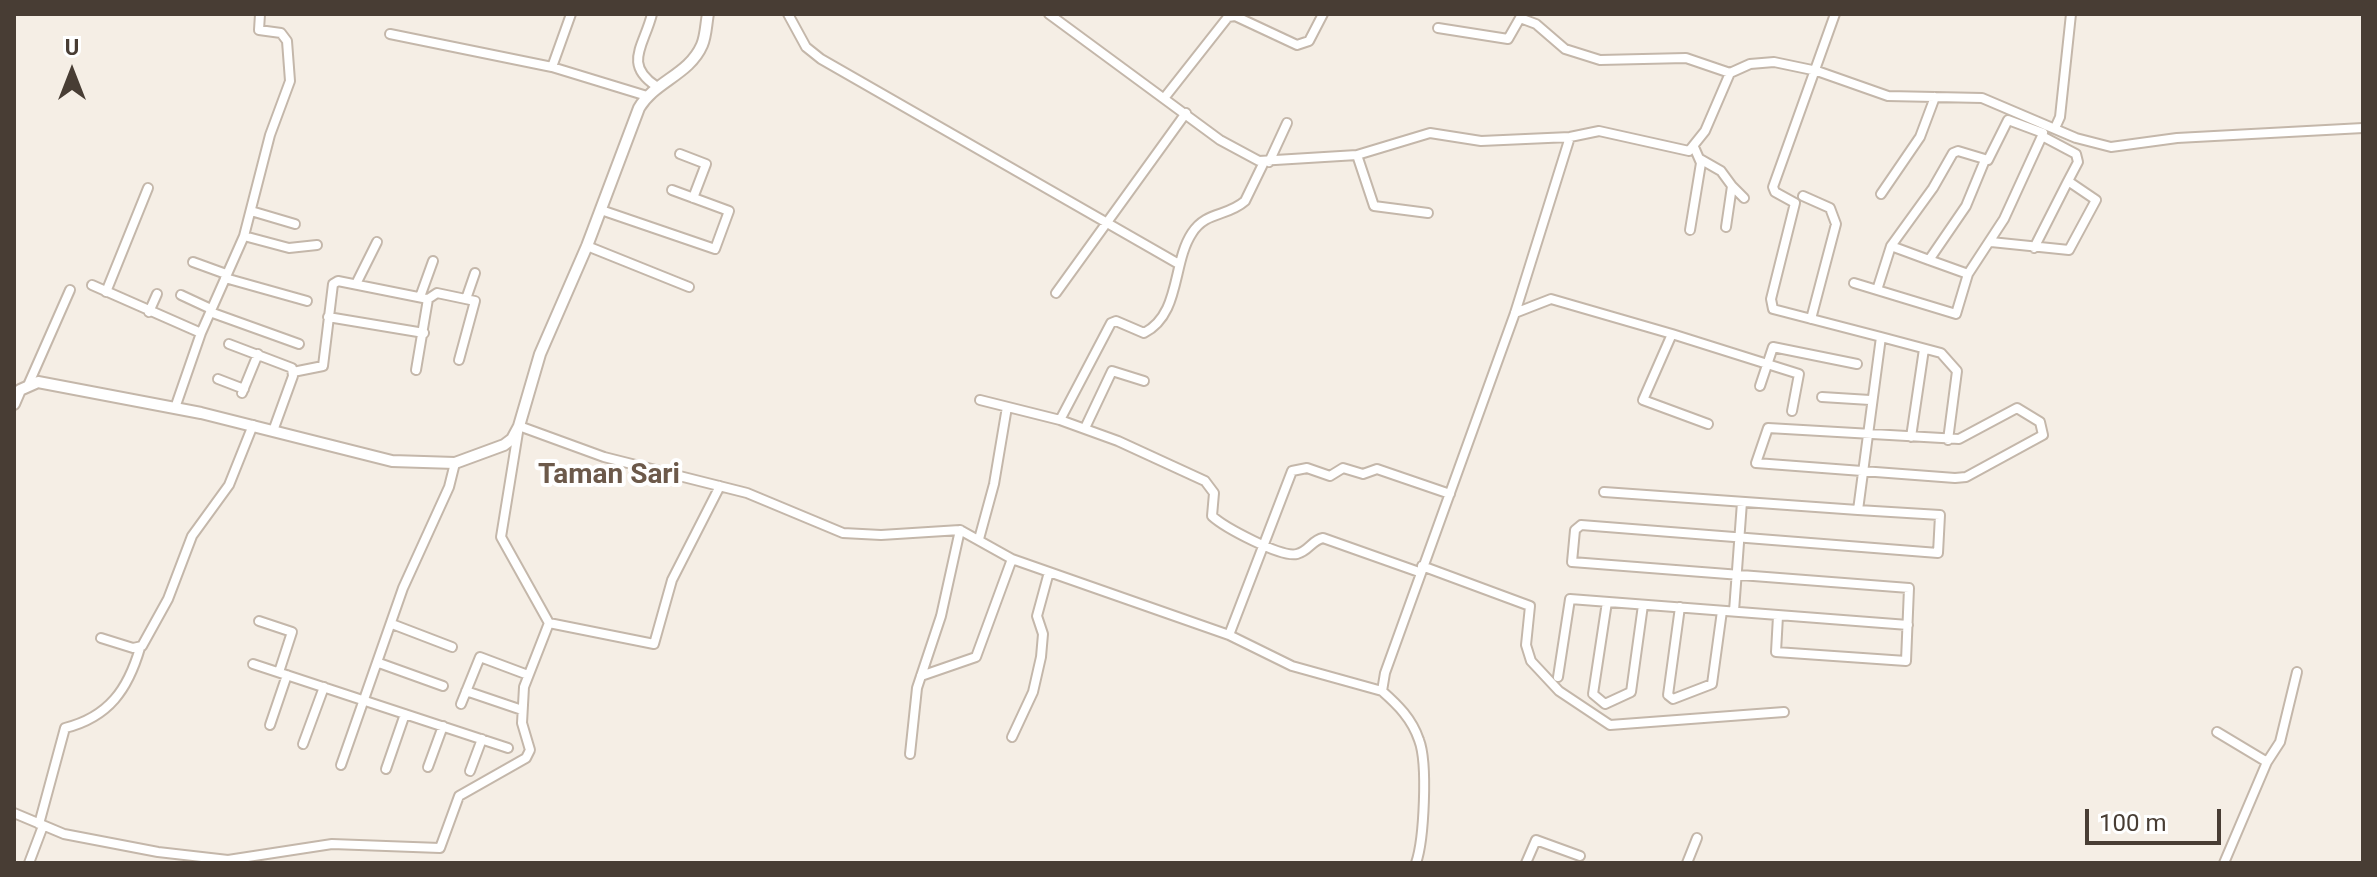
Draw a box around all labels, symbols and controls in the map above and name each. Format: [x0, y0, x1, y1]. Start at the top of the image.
north arrow [32, 32, 112, 112]
text: U [65, 35, 79, 60]
district label: Taman Sari [538, 459, 680, 493]
scale bar [2089, 793, 2225, 843]
text: 100 m [2099, 809, 2166, 837]

